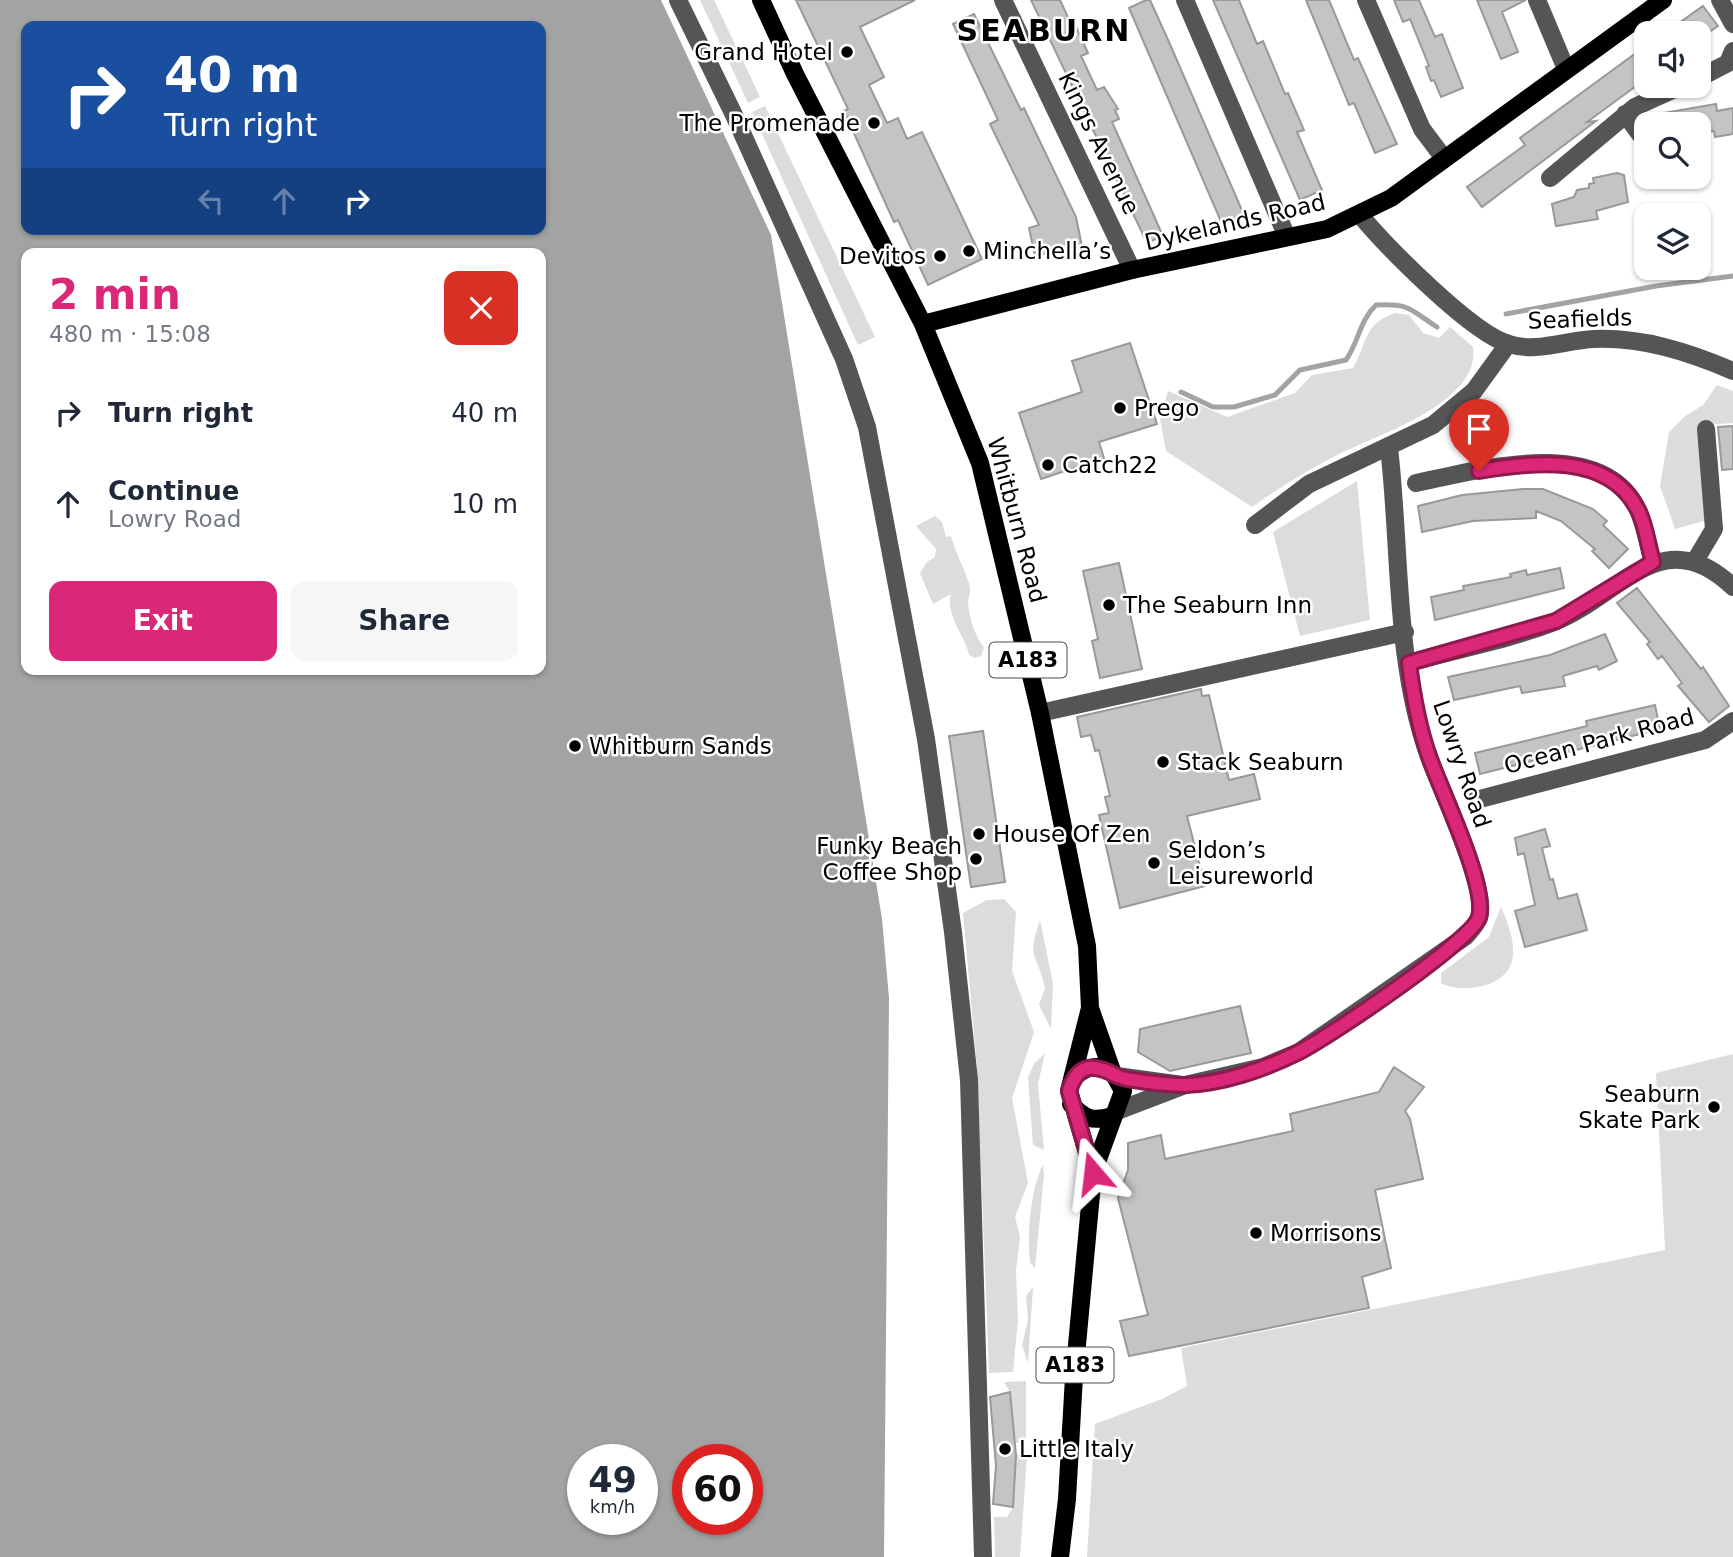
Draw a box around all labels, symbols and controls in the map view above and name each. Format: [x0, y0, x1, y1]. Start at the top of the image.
district label: SEABURN [957, 13, 1131, 48]
map controls [1634, 21, 1711, 280]
button: sound [1634, 21, 1711, 98]
place label: Grand Hotel [694, 39, 833, 65]
marker: Grand Hotel [839, 44, 855, 60]
text: 40 m [164, 47, 300, 104]
icon: right [49, 49, 140, 140]
street label: Kings Avenue [1053, 67, 1145, 219]
text: Turn right [164, 106, 317, 144]
place label: The Promenade [678, 110, 860, 136]
button: search [1634, 112, 1711, 189]
marker: The Promenade [866, 115, 882, 131]
icon: left [192, 182, 230, 220]
icon: ahead [265, 182, 303, 220]
icon: right [338, 182, 376, 220]
street label: Dykelands Road [1142, 189, 1328, 255]
button: layers [1634, 203, 1711, 280]
place label: Minchella’s [983, 238, 1111, 264]
place label: Devitos [839, 243, 926, 269]
marker: Minchella’s [961, 243, 977, 259]
marker: Devitos [932, 248, 948, 264]
text: 2 min [49, 270, 181, 319]
button: close [444, 271, 518, 345]
street label: Seafields [1527, 304, 1633, 334]
text: 480 m · 15:08 [49, 321, 211, 347]
icon: right [49, 394, 87, 432]
place label: Prego [1134, 395, 1199, 421]
text: Turn right [108, 398, 253, 428]
text: 40 m [451, 398, 518, 428]
pin [1449, 399, 1509, 471]
marker: Prego [1112, 400, 1128, 416]
icon: arrive [1460, 410, 1498, 448]
street label: Whitburn Road [982, 434, 1052, 606]
place label: Catch22 [1062, 452, 1158, 478]
marker: Catch22 [1040, 457, 1056, 473]
text: Continue [108, 476, 239, 506]
icon: ahead [49, 485, 87, 523]
text: 10 m [451, 489, 518, 519]
text: Lowry Road [108, 506, 241, 532]
button: Exit [49, 581, 277, 661]
button: Share [291, 581, 518, 661]
place label: The Seaburn Inn [1122, 592, 1312, 618]
marker: The Seaburn Inn [1101, 597, 1117, 613]
road number: A183 [990, 642, 1066, 678]
street label: Lowry Road [1428, 697, 1496, 831]
street label: Ocean Park Road [1501, 703, 1697, 779]
place label: Whitburn Sands [589, 733, 772, 759]
marker: Whitburn Sands [567, 738, 583, 754]
place label: Stack Seaburn [1177, 749, 1344, 775]
marker: Stack Seaburn [1155, 754, 1171, 770]
place label: House Of Zen [993, 821, 1150, 847]
marker: House Of Zen [971, 826, 987, 842]
place label: Funky Beach Coffee Shop [816, 833, 962, 885]
place label: Seldon’s Leisureworld [1168, 837, 1314, 889]
marker: Funky Beach Coffee Shop [968, 851, 984, 867]
marker: Seldon’s Leisureworld [1146, 855, 1162, 871]
place label: Seaburn Skate Park [1578, 1081, 1701, 1133]
marker: Seaburn Skate Park [1706, 1099, 1722, 1115]
position arrow [1056, 1136, 1130, 1210]
place label: Morrisons [1270, 1220, 1381, 1246]
marker: Morrisons [1248, 1225, 1264, 1241]
road number: A183 [1036, 1348, 1114, 1382]
place label: Little Italy [1019, 1436, 1134, 1462]
marker: Little Italy [997, 1441, 1013, 1457]
speed limit sign: 60 [672, 1444, 763, 1535]
text: 49 [588, 1460, 637, 1500]
text: km/h [590, 1496, 635, 1517]

